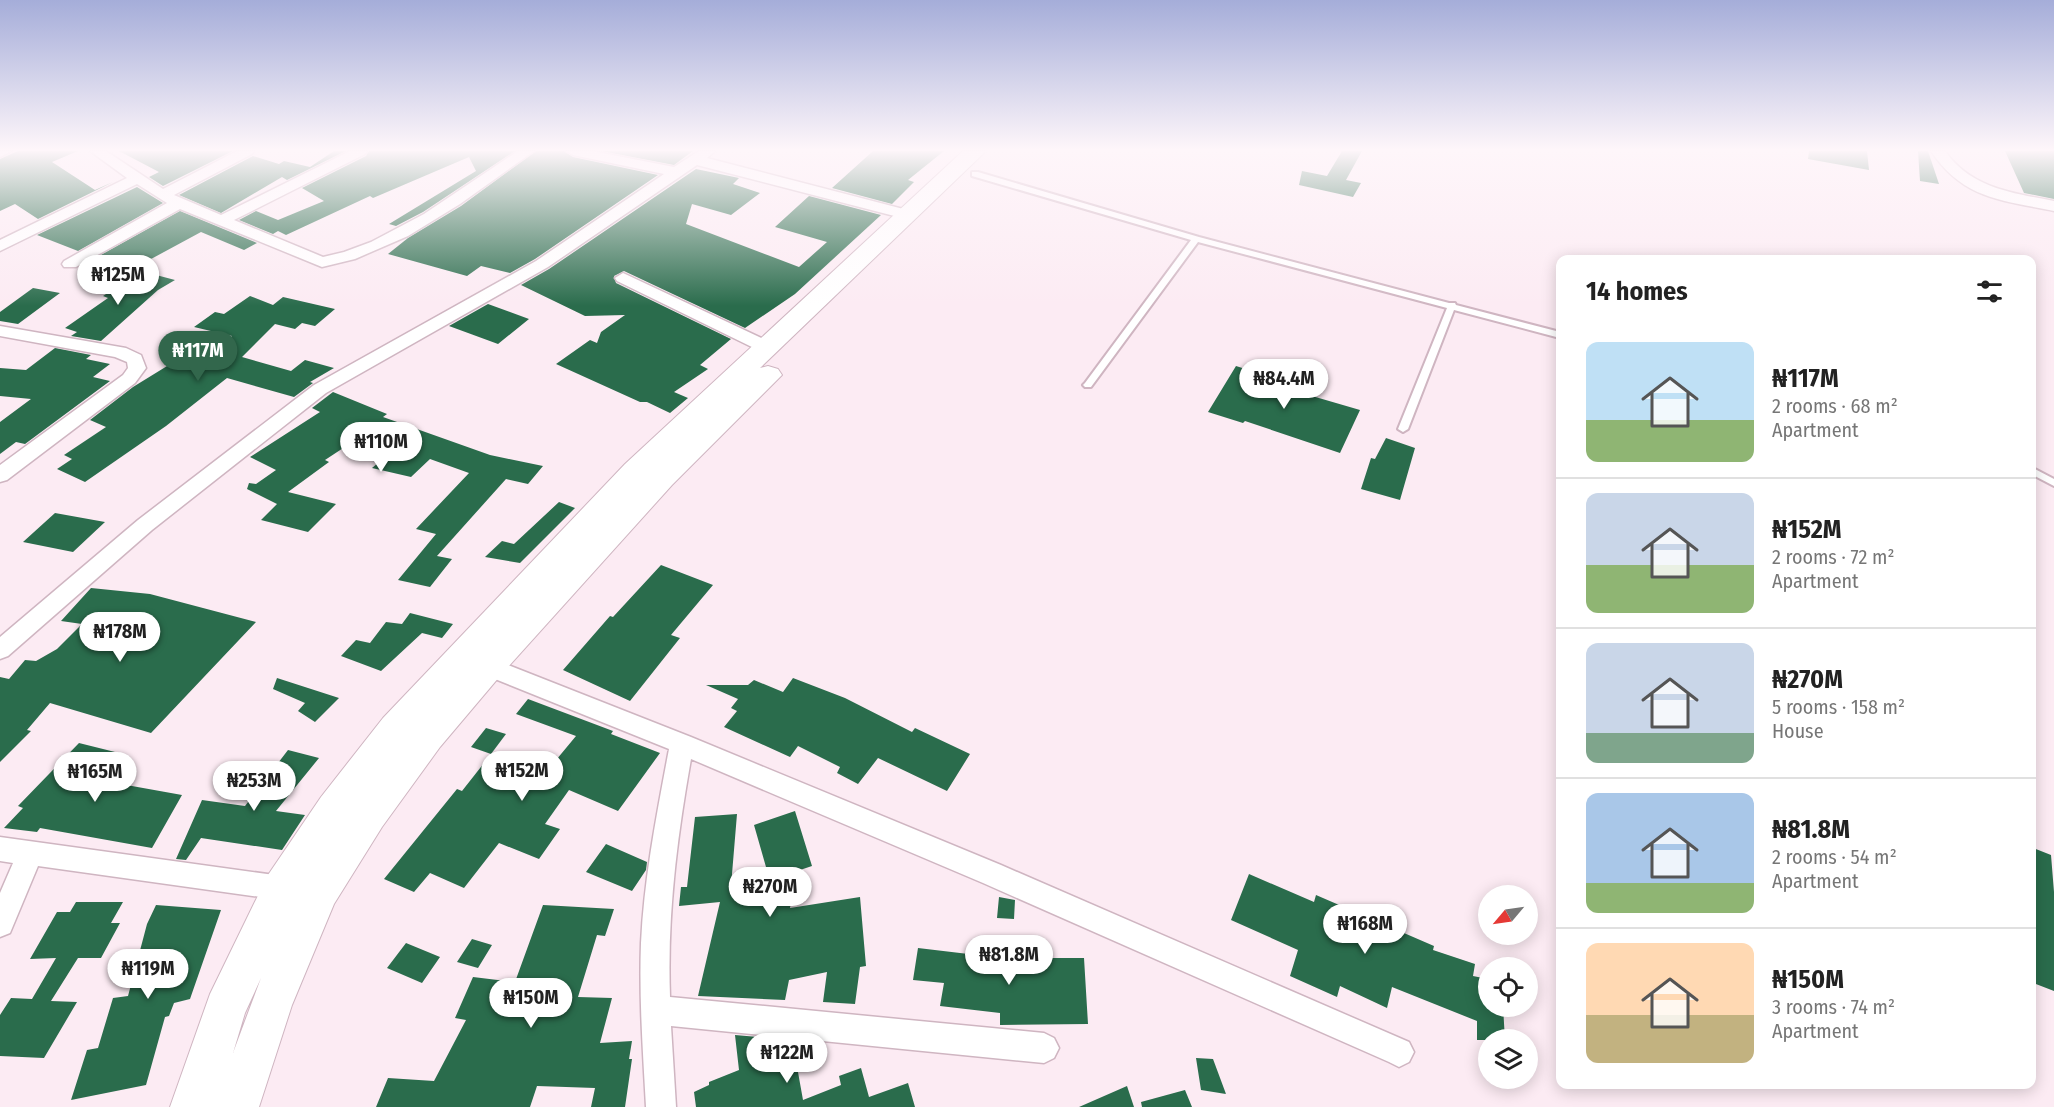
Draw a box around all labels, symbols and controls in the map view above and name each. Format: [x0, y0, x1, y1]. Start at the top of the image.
pin: ₦125M [76, 255, 160, 306]
text: ₦125M [91, 262, 145, 286]
icon: filters [1973, 275, 2006, 308]
text: 14 homes [1586, 276, 1688, 307]
pin: ₦117M [156, 331, 240, 382]
text: ₦117M [172, 338, 224, 362]
pin: ₦84.4M [1235, 359, 1333, 410]
text: ₦117M [1772, 363, 1839, 394]
text: ₦84.4M [1253, 366, 1315, 390]
icon: home [1634, 366, 1706, 438]
text: 2 rooms · 68 m² [1772, 394, 1898, 418]
text: Apartment [1772, 418, 1859, 442]
pin: ₦110M [339, 422, 423, 473]
text: ₦110M [354, 429, 408, 453]
text: ₦152M [1772, 514, 1842, 545]
icon: home [1634, 517, 1706, 589]
text: 2 rooms · 72 m² [1772, 545, 1894, 569]
text: Apartment [1772, 569, 1859, 593]
pin: ₦178M [78, 612, 162, 663]
text: ₦178M [93, 619, 147, 643]
text: ₦270M [1772, 664, 1843, 695]
icon: home [1634, 667, 1706, 739]
text: 5 rooms · 158 m² [1772, 695, 1905, 719]
text: House [1772, 719, 1824, 743]
pin: ₦152M [480, 751, 564, 802]
pin: ₦165M [53, 752, 137, 803]
text: ₦152M [495, 758, 549, 782]
text: ₦165M [68, 759, 122, 783]
pin: ₦253M [212, 761, 296, 812]
text: ₦253M [227, 768, 281, 792]
text: ₦81.8M [1772, 814, 1850, 845]
icon: home [1634, 817, 1706, 889]
text: 2 rooms · 54 m² [1772, 845, 1897, 869]
pin: ₦270M [728, 867, 812, 918]
text: Apartment [1772, 869, 1859, 893]
text: ₦270M [743, 874, 797, 898]
north arrow [1478, 885, 1538, 945]
map controls [1478, 885, 1538, 1089]
pin: ₦168M [1323, 904, 1407, 955]
text: ₦168M [1337, 911, 1393, 935]
pin: ₦81.8M [960, 935, 1058, 986]
text: ₦81.8M [979, 942, 1039, 966]
pin: ₦119M [106, 949, 190, 1000]
text: ₦119M [121, 956, 175, 980]
button: locate [1478, 957, 1538, 1017]
text: ₦150M [1772, 964, 1844, 995]
icon: home [1634, 967, 1706, 1039]
pin: ₦150M [489, 978, 573, 1029]
text: ₦150M [503, 985, 559, 1009]
text: 3 rooms · 74 m² [1772, 995, 1895, 1019]
text: Apartment [1772, 1019, 1859, 1043]
button: layers [1478, 1029, 1538, 1089]
pin: ₦122M [745, 1033, 829, 1084]
text: ₦122M [760, 1040, 814, 1064]

